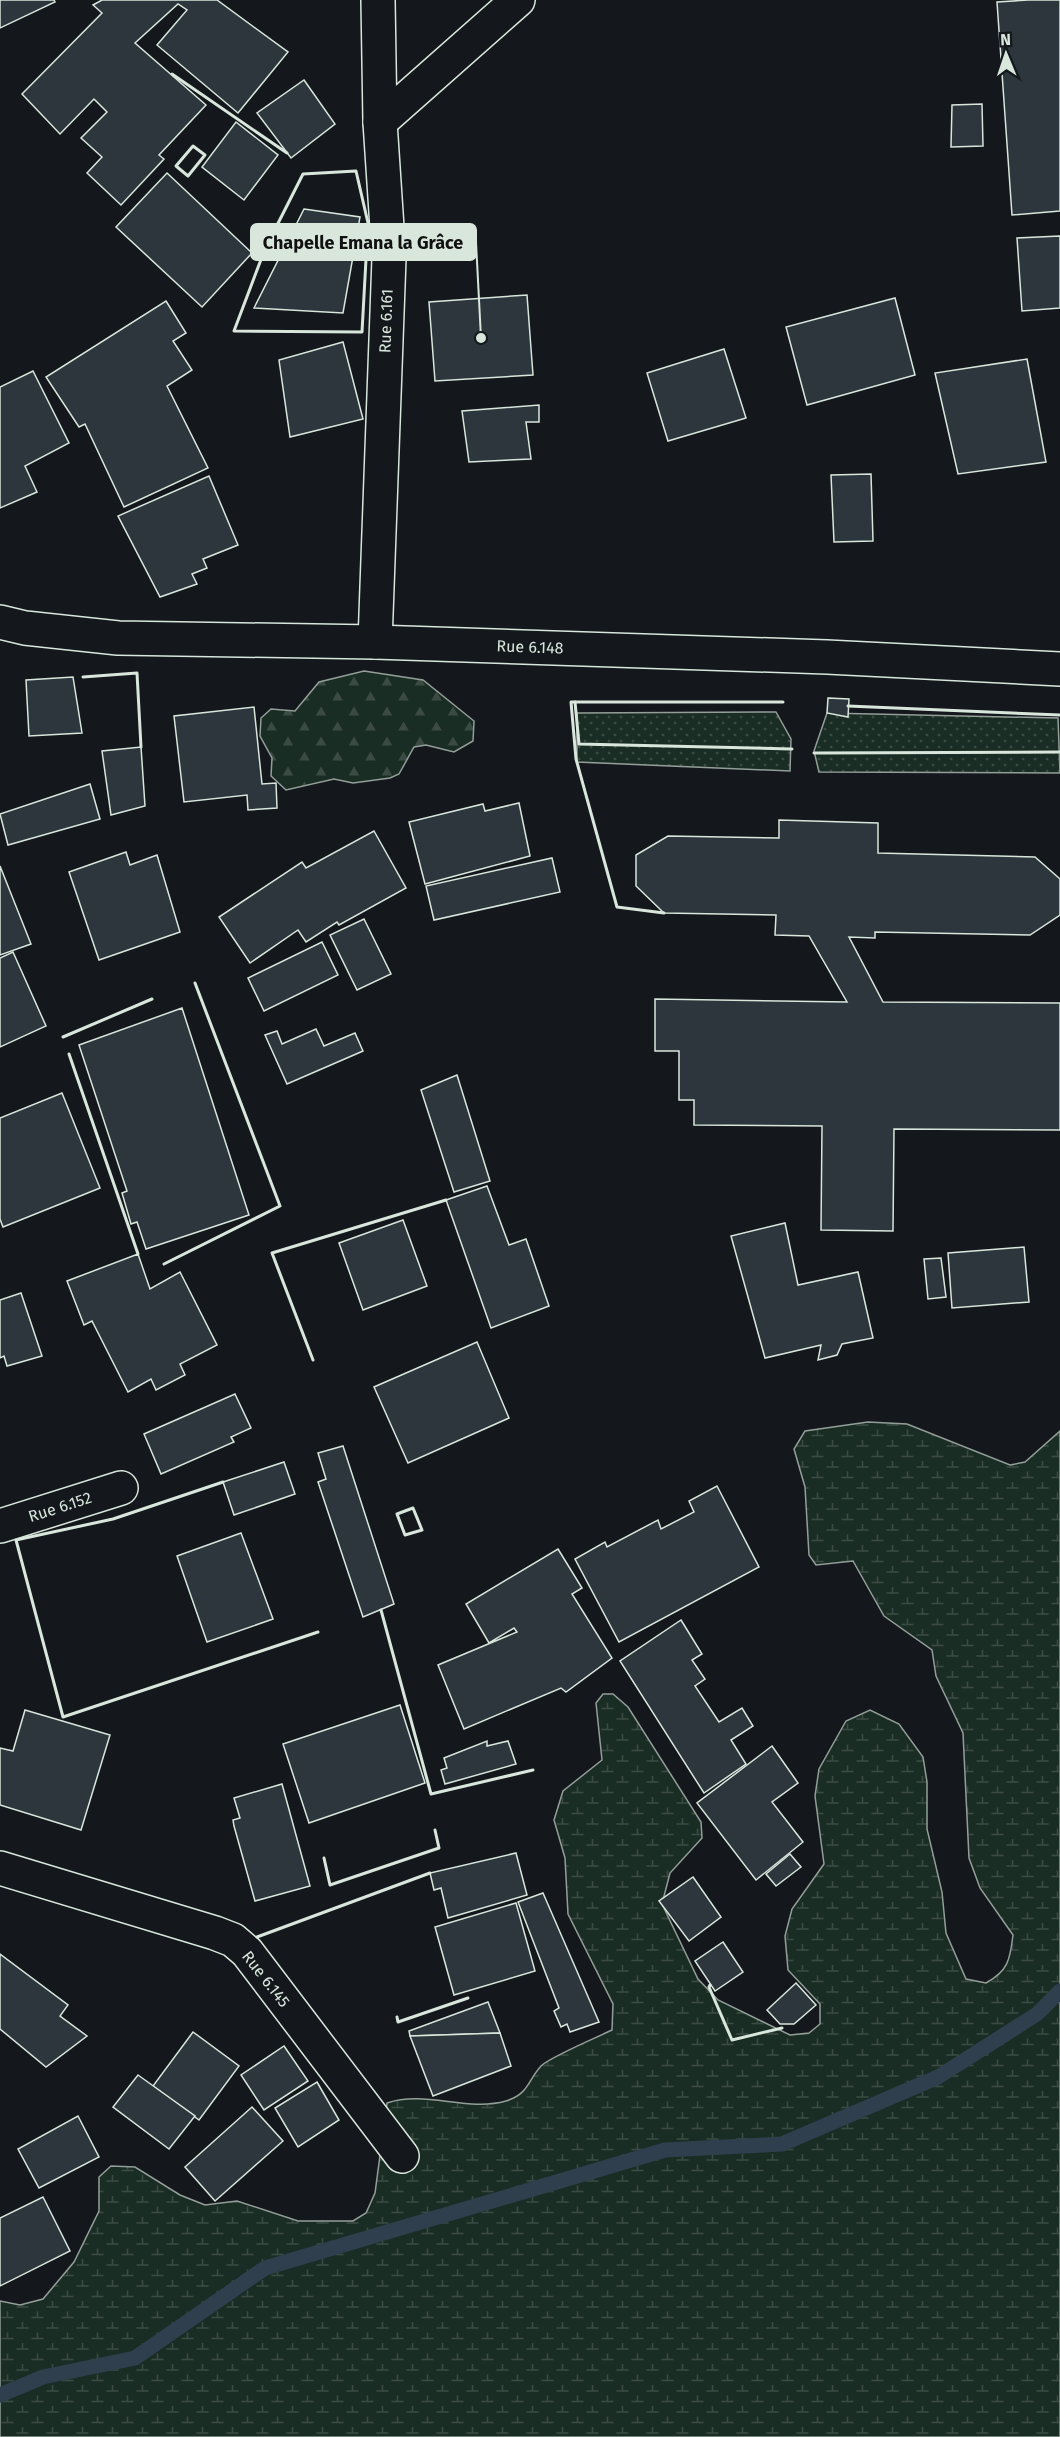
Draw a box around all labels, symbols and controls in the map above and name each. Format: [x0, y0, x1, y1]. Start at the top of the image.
north arrow [976, 24, 1036, 84]
text: N [1000, 30, 1011, 49]
callout: Chapelle Emana la Grâce [251, 224, 476, 260]
text: Chapelle Emana la Grâce [263, 232, 463, 254]
street label: Rue 6.161 [375, 289, 397, 353]
street label: Rue 6.148 [496, 636, 564, 658]
street label: Rue 6.152 [26, 1488, 94, 1526]
street label: Rue 6.145 [238, 1947, 294, 2011]

